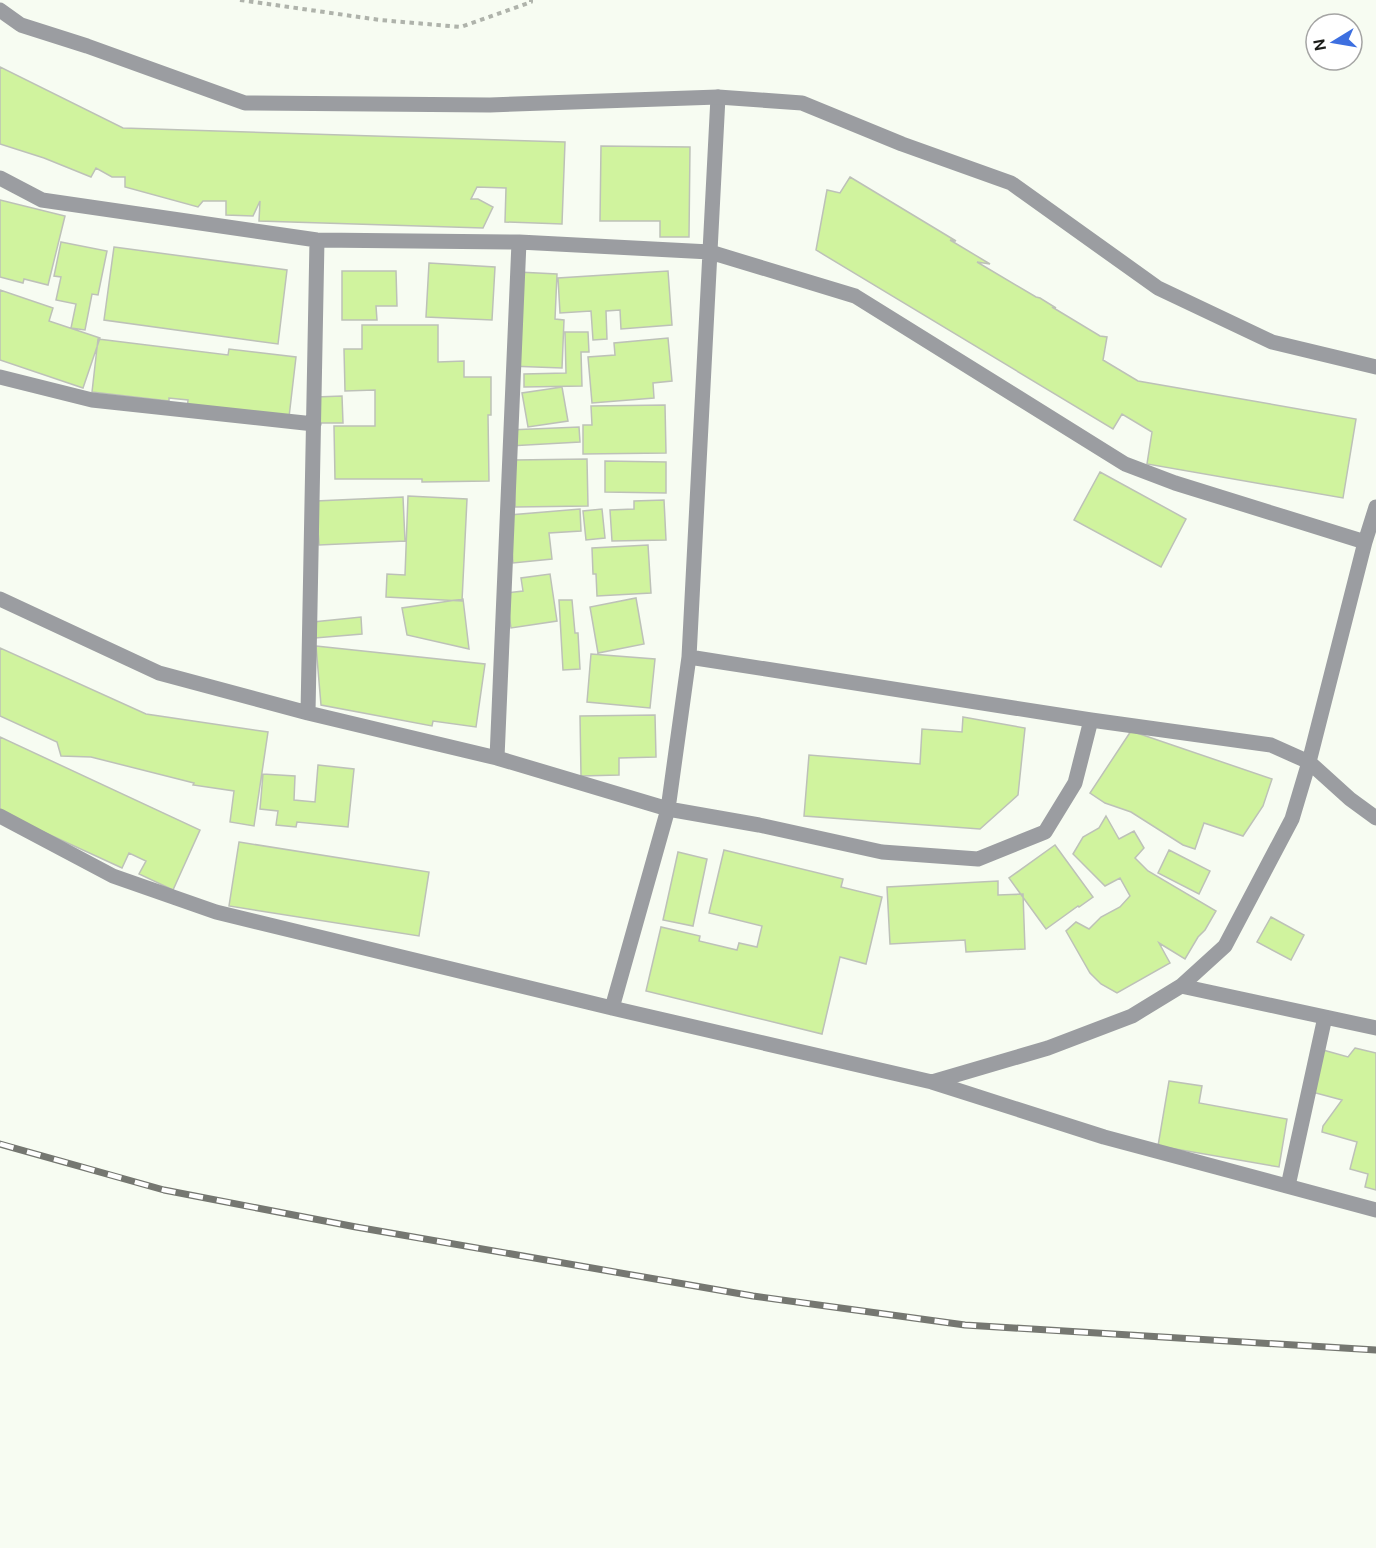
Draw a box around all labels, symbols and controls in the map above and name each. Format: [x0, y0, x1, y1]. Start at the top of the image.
north arrow [1304, 12, 1364, 72]
text: N [1308, 37, 1331, 52]

